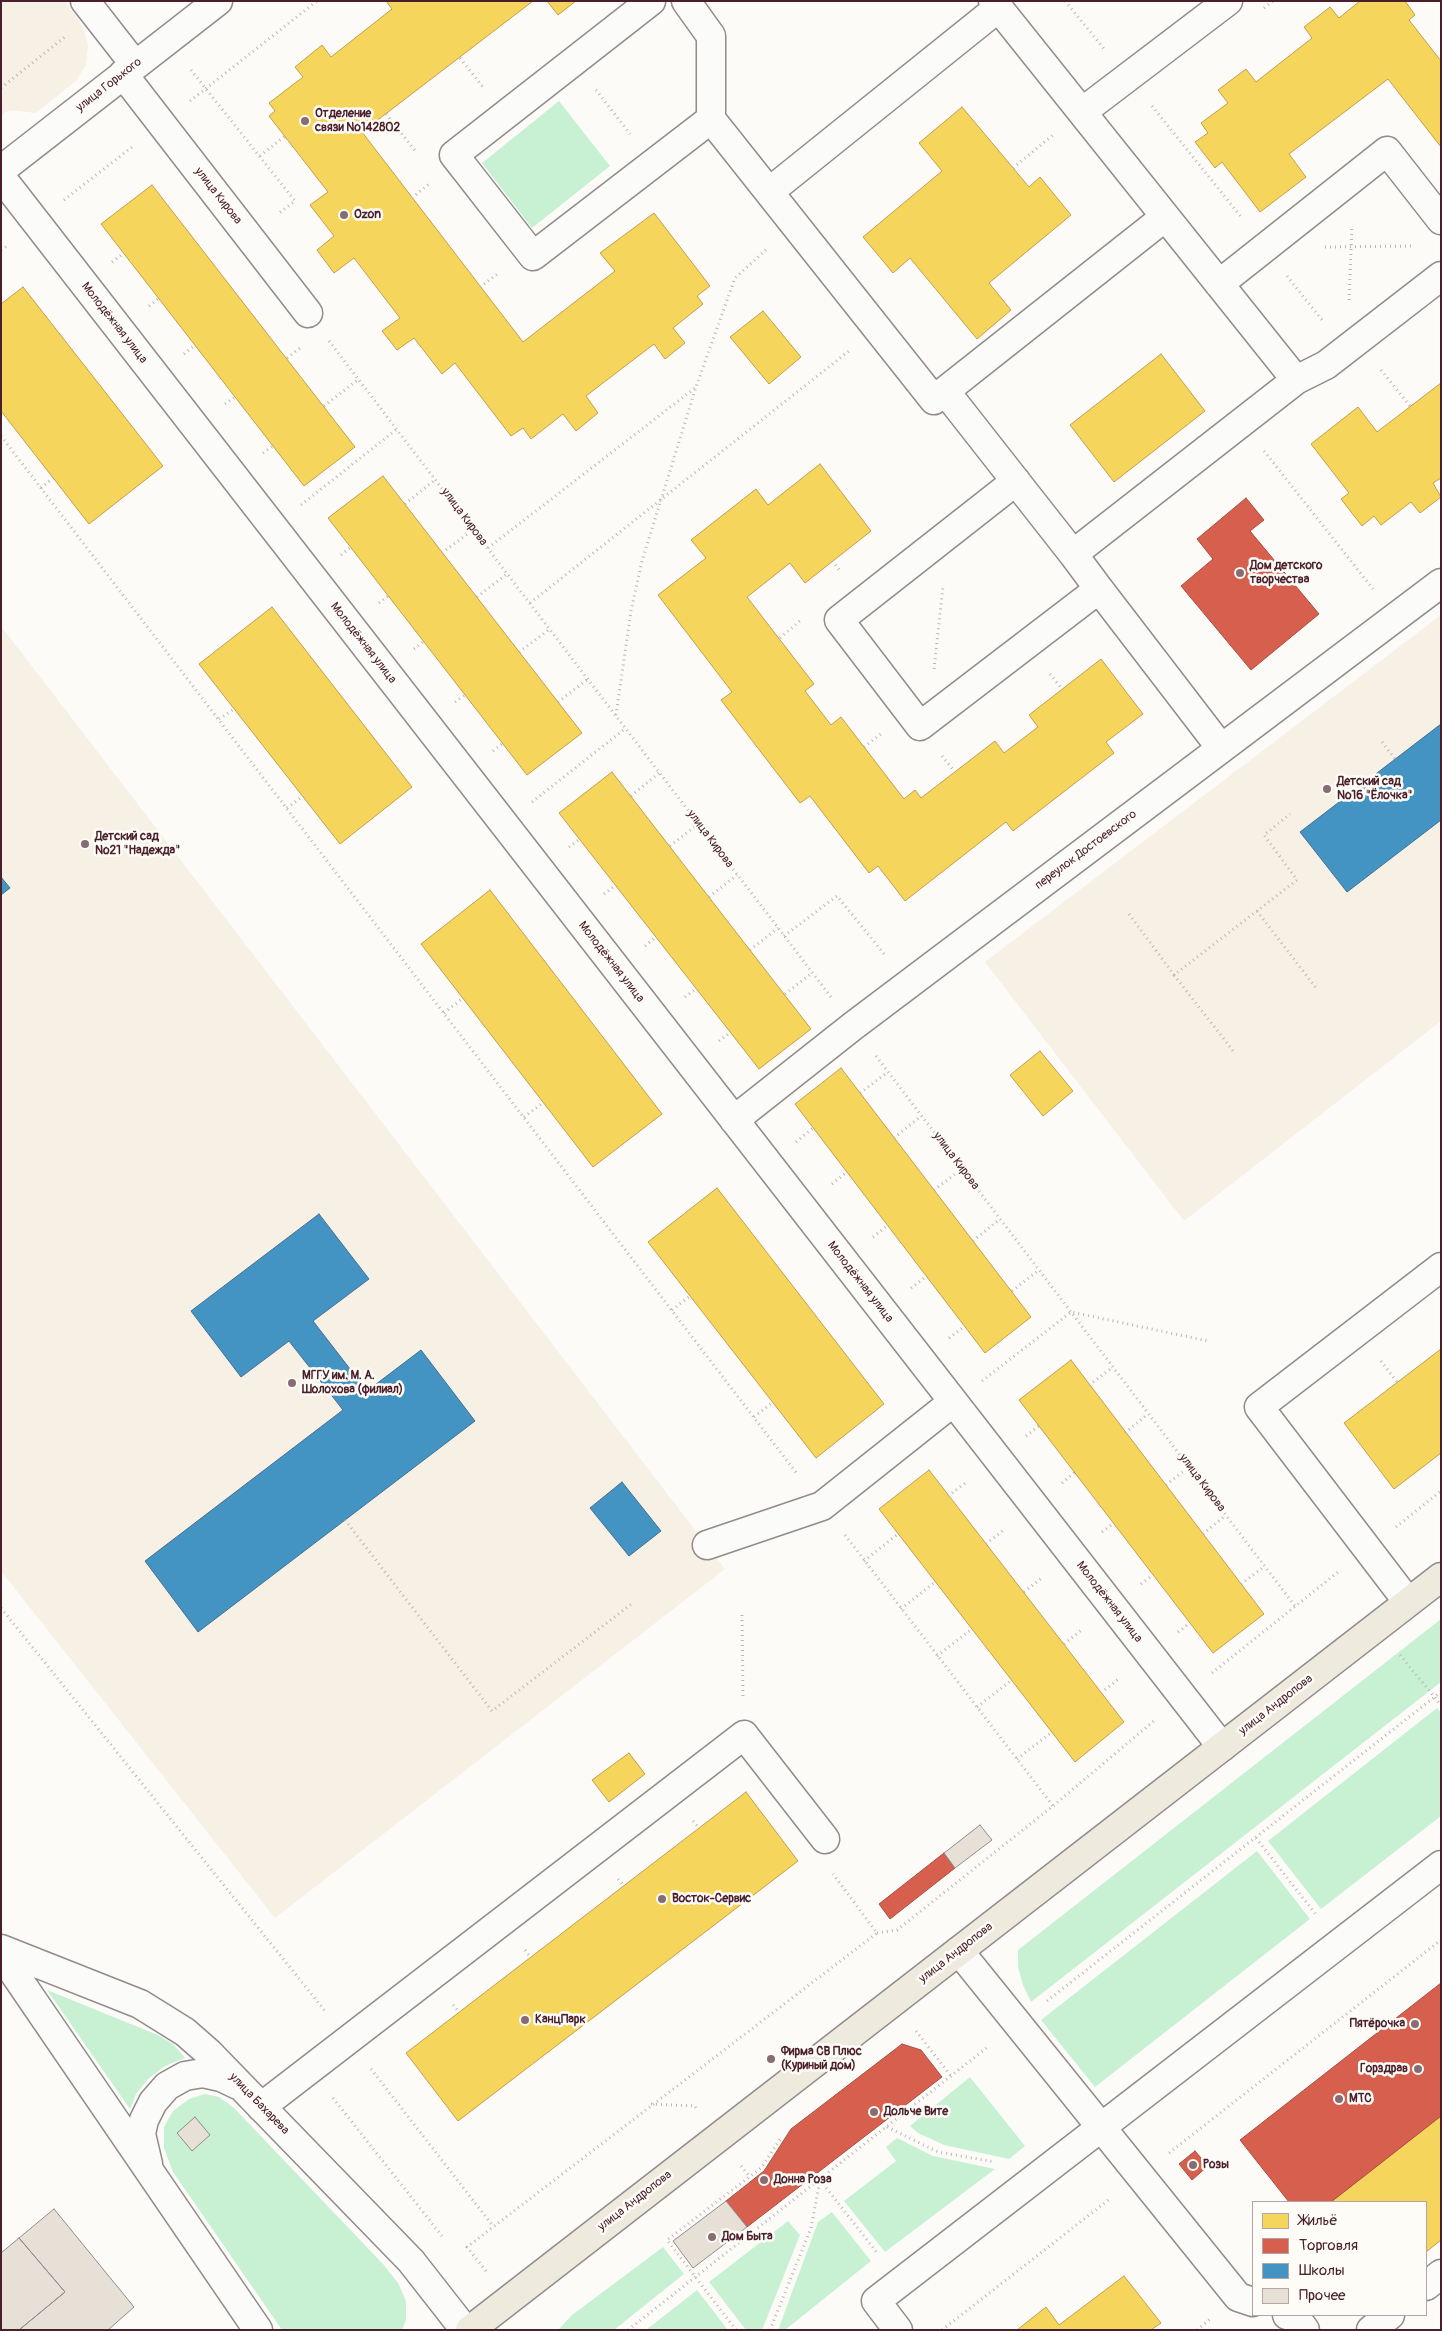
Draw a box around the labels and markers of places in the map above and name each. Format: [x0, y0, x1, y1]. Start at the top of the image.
place label: Отделение связи №142802 [315, 107, 400, 135]
marker: Отделение связи №142802 [299, 115, 311, 127]
place label: Ozon [354, 208, 381, 222]
marker: Ozon [338, 209, 350, 221]
place label: Дом детского творчества [1250, 559, 1323, 587]
marker: Дом детского творчества [1234, 567, 1246, 579]
place label: Детский сад №16 "Ёлочка" [1337, 775, 1412, 803]
marker: Детский сад №16 "Ёлочка" [1321, 783, 1333, 795]
place label: Детский сад №21 "Надежда" [95, 830, 180, 858]
marker: Детский сад №21 "Надежда" [79, 838, 91, 850]
place label: МГГУ им. М. А. Шолохова (филиал) [302, 1369, 403, 1397]
marker: МГГУ им. М. А. Шолохова (филиал) [286, 1377, 298, 1389]
place label: Восток-Сервис [672, 1892, 751, 1906]
marker: Восток-Сервис [656, 1893, 668, 1905]
place label: КанцПарк [535, 2013, 586, 2027]
marker: КанцПарк [519, 2014, 531, 2026]
place label: Пятёрочка [1350, 2017, 1405, 2031]
marker: Пятёрочка [1409, 2018, 1421, 2030]
place label: Фирма СВ Плюс (Куриный дом) [781, 2045, 862, 2073]
marker: Фирма СВ Плюс (Куриный дом) [765, 2053, 777, 2065]
place label: Горздрав [1360, 2062, 1408, 2076]
marker: Горздрав [1412, 2063, 1424, 2075]
place label: МТС [1349, 2092, 1372, 2106]
marker: МТС [1333, 2093, 1345, 2105]
place label: Дольче Вите [884, 2105, 948, 2119]
marker: Дольче Вите [868, 2106, 880, 2118]
place label: Розы [1203, 2158, 1229, 2172]
marker: Розы [1187, 2159, 1199, 2171]
place label: Донна Роза [774, 2173, 832, 2187]
marker: Донна Роза [758, 2174, 770, 2186]
place label: Дом Быта [722, 2230, 773, 2244]
marker: Дом Быта [706, 2231, 718, 2243]

